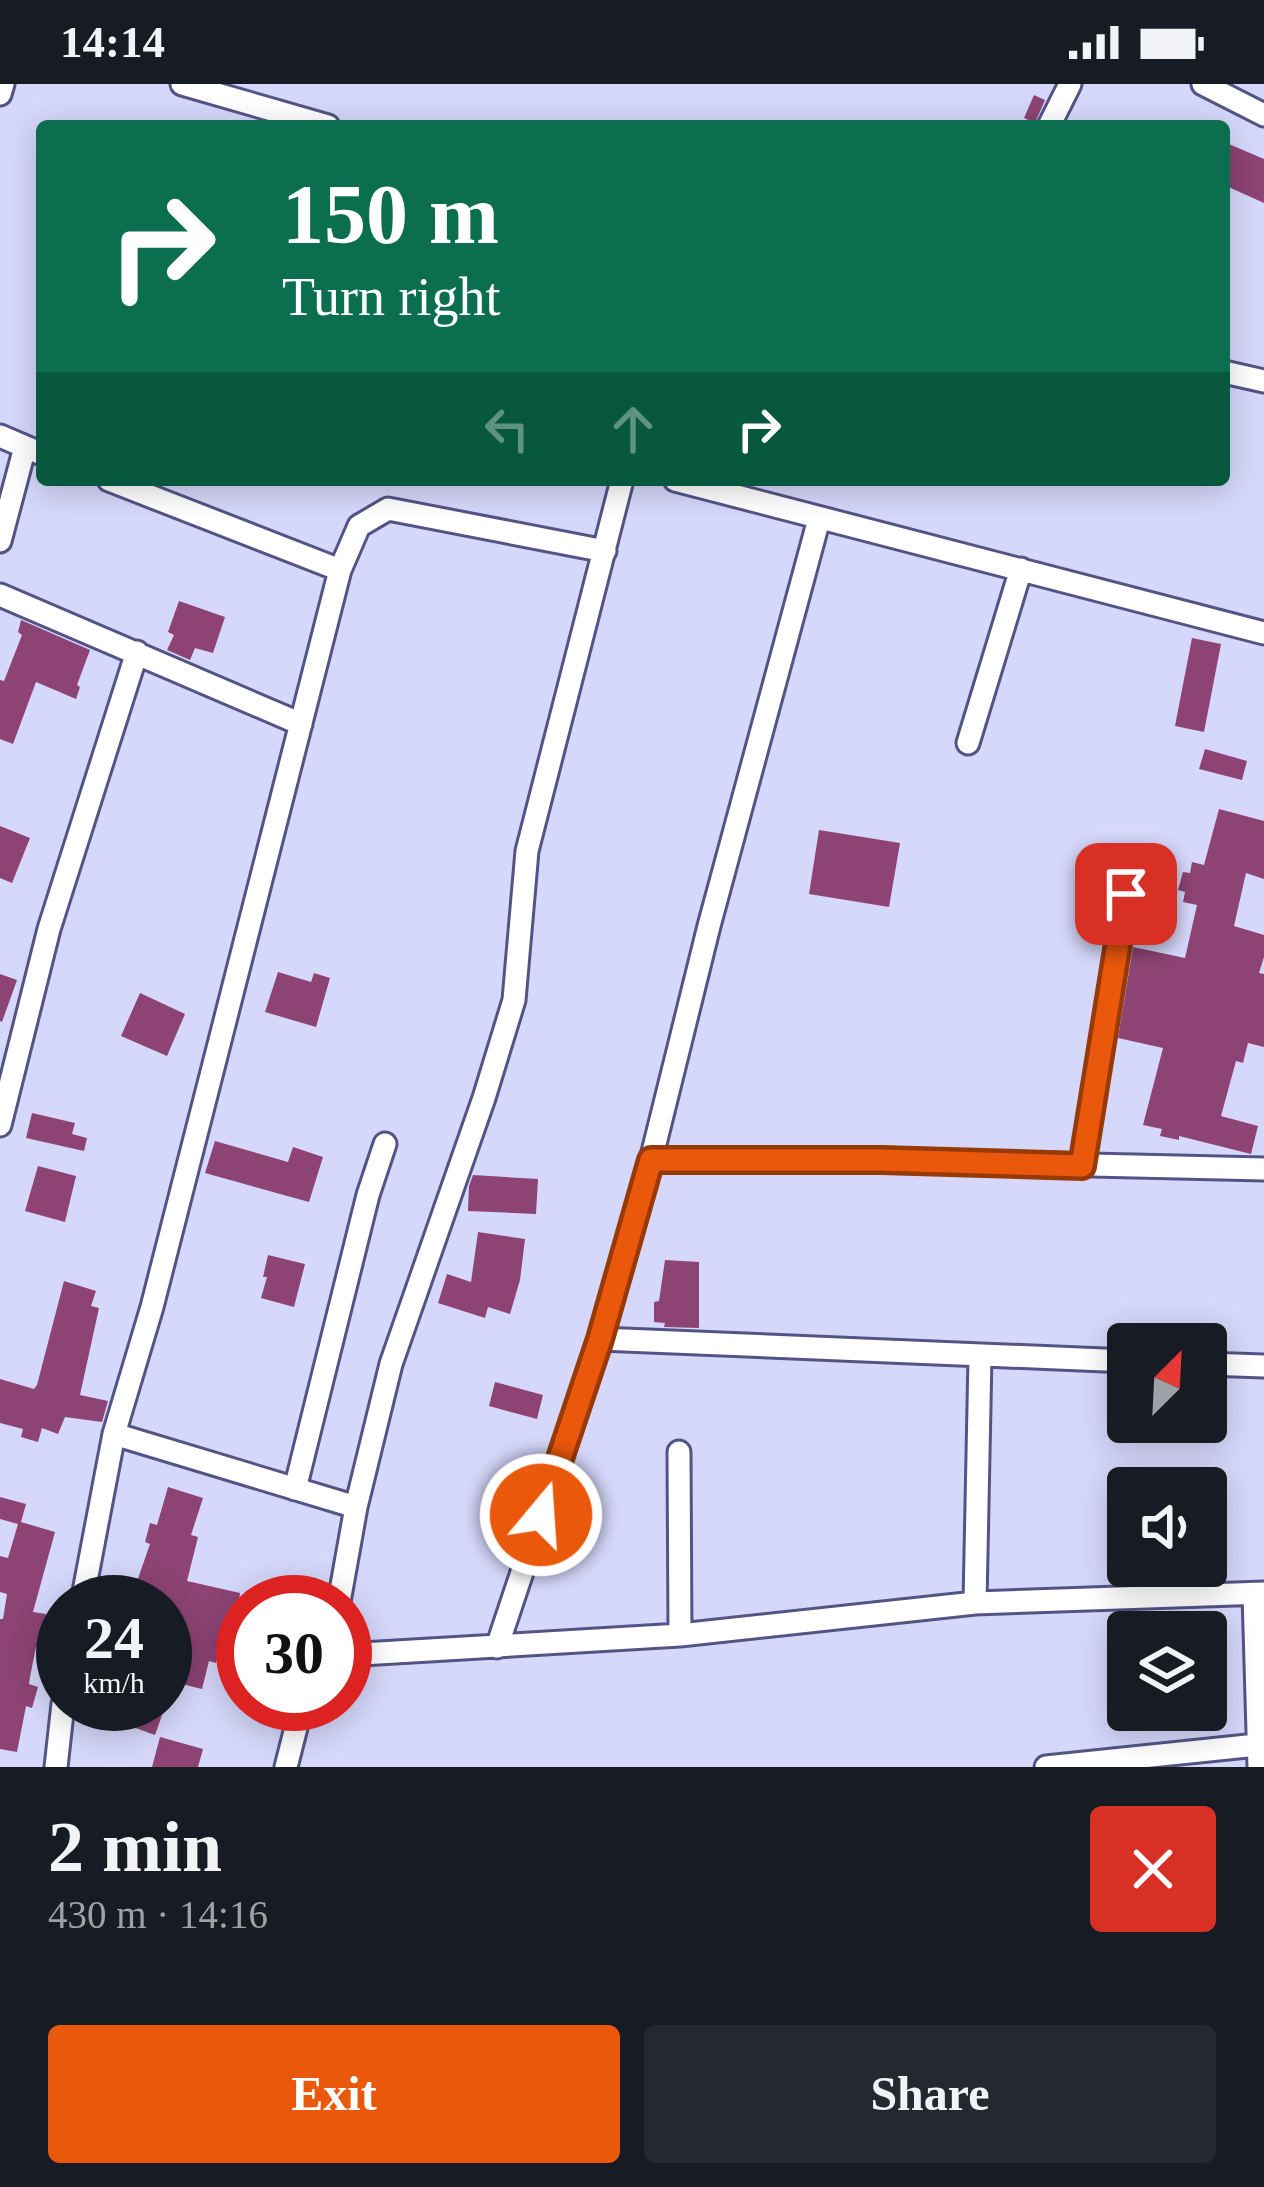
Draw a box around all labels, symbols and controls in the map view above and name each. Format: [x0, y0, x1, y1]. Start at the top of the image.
text: 14:14 [60, 17, 165, 67]
icon: right [84, 168, 240, 324]
text: 150 m [282, 168, 499, 261]
text: Turn right [282, 267, 501, 327]
icon: left [474, 396, 540, 462]
icon: ahead [600, 396, 666, 462]
icon: right [726, 396, 792, 462]
pin [1075, 843, 1177, 945]
icon: arrive [1093, 861, 1159, 927]
north arrow [1107, 1323, 1227, 1443]
map controls [1107, 1323, 1227, 1731]
position arrow [478, 1452, 604, 1578]
button: sound [1107, 1467, 1227, 1587]
speed limit sign: 30 [216, 1575, 372, 1731]
text: 24 [84, 1605, 144, 1671]
button: layers [1107, 1611, 1227, 1731]
text: km/h [83, 1666, 145, 1699]
button: close [1090, 1806, 1216, 1932]
text: 2 min [48, 1807, 222, 1887]
text: 430 m · 14:16 [48, 1893, 268, 1936]
button: Exit [48, 2025, 620, 2163]
button: Share [644, 2025, 1216, 2163]

